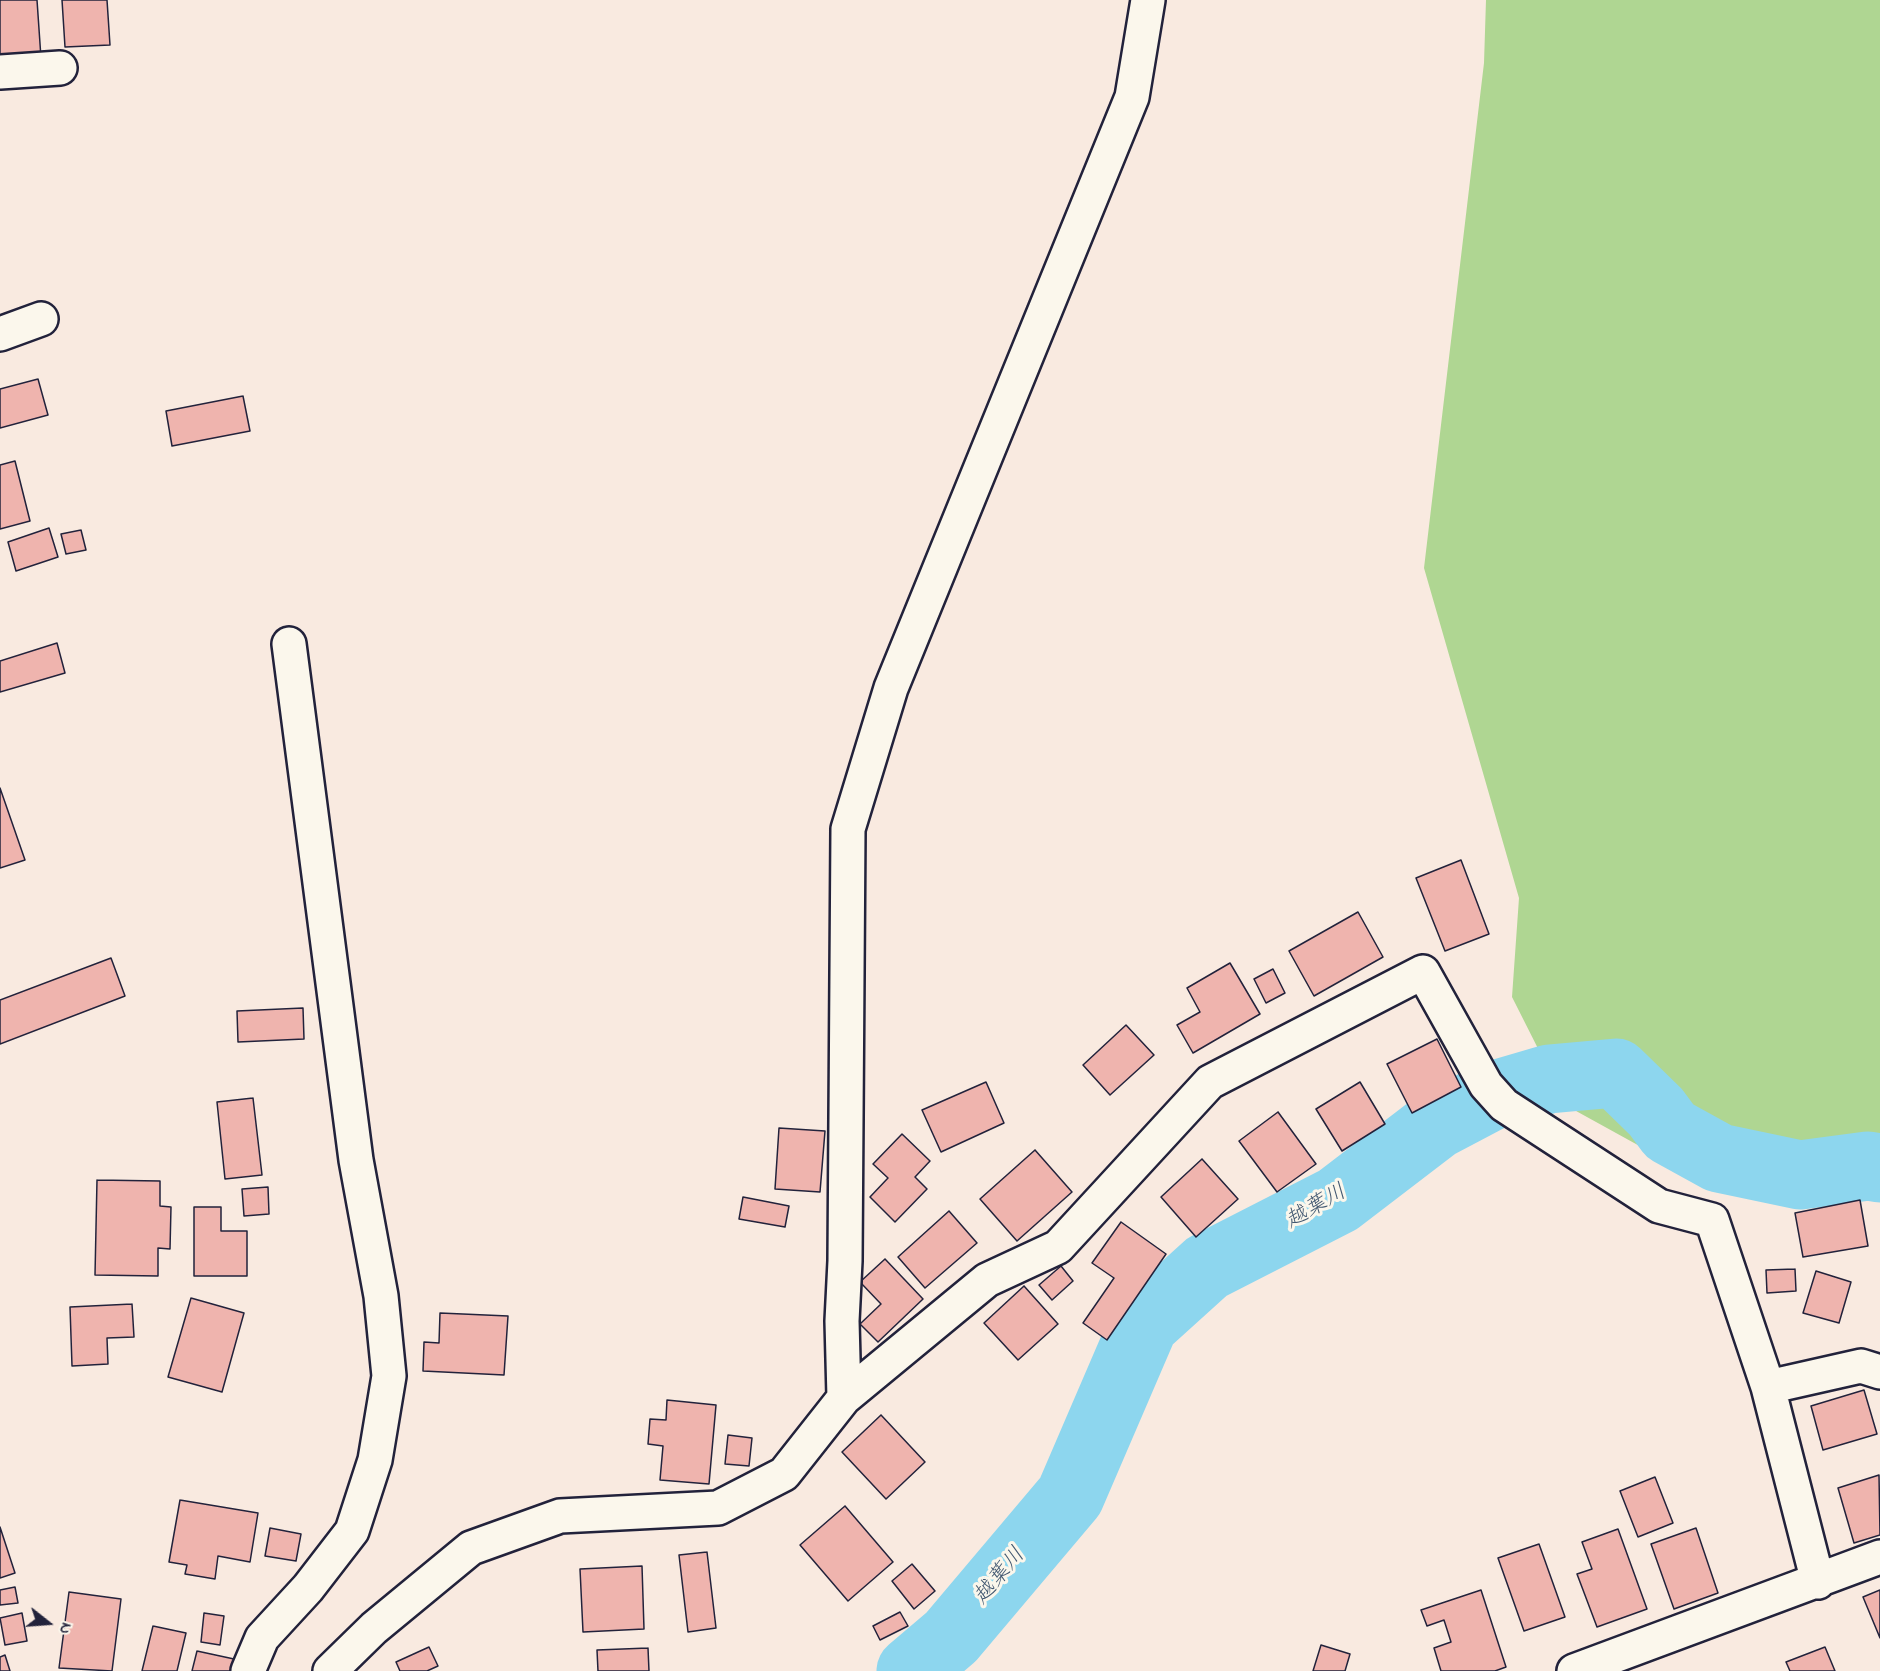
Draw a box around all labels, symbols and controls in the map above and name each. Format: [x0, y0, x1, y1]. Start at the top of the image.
water label: 越葉川 [1282, 1180, 1352, 1236]
water label: 越葉川 [970, 1543, 1032, 1611]
north arrow [18, 1593, 78, 1653]
text: N [52, 1620, 78, 1637]

